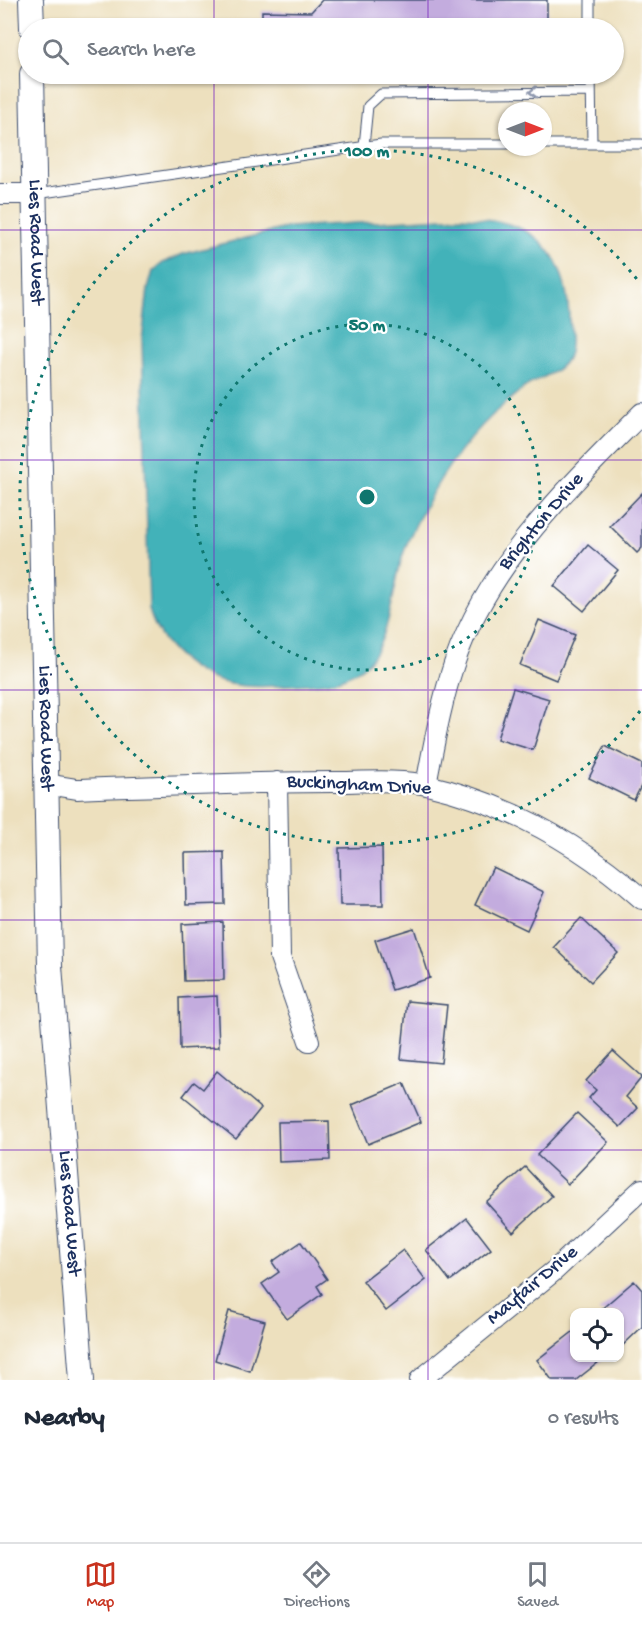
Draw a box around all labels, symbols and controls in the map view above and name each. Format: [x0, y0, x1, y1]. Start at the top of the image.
search box [18, 18, 624, 84]
icon: search [39, 35, 72, 68]
text: Search here [87, 38, 195, 64]
one-way arrow [528, 86, 537, 99]
north arrow [498, 102, 552, 156]
text: 100 m [344, 142, 390, 163]
street label: Lies Road West [23, 179, 48, 307]
text: 50 m [349, 316, 386, 337]
street label: Brighton Drive [494, 468, 590, 576]
centre of rings [357, 487, 377, 507]
street label: Lies Road West [32, 665, 58, 793]
street label: Buckingham Drive [285, 771, 433, 801]
street label: Lies Road West [53, 1150, 86, 1278]
street label: Mayfair Drive [483, 1241, 584, 1331]
map controls [570, 1308, 624, 1362]
button: locate [570, 1308, 624, 1362]
text: Nearby [24, 1404, 105, 1435]
text: 0 results [548, 1408, 618, 1431]
tab: Map [84, 1558, 117, 1613]
tab: Directions [284, 1558, 350, 1613]
tab: Saved [517, 1558, 558, 1613]

